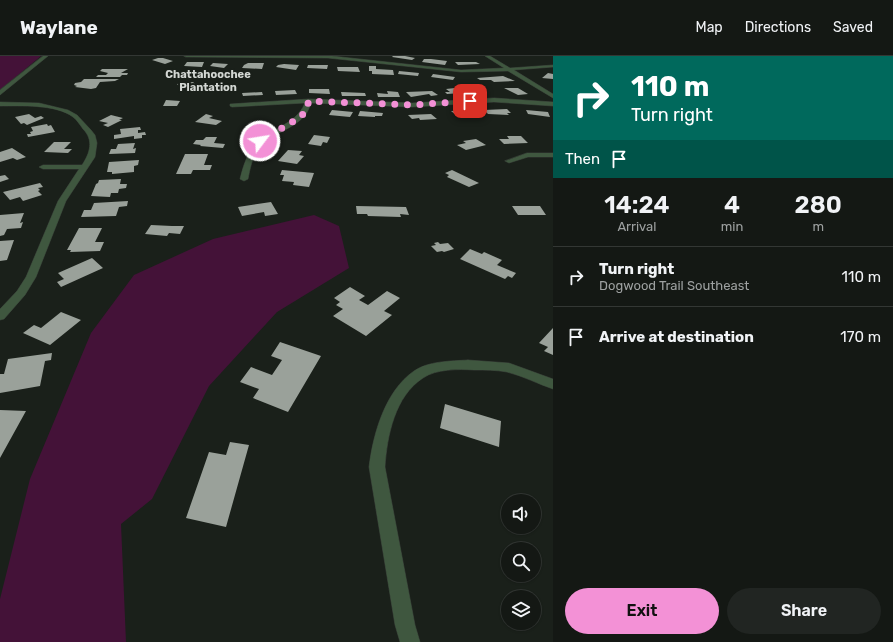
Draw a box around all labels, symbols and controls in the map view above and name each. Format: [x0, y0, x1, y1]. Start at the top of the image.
text: Waylane [20, 16, 98, 39]
text: Map [696, 19, 723, 36]
text: Directions [745, 19, 811, 36]
text: Saved [833, 19, 873, 36]
district label: Chattahoochee Plantation [165, 68, 251, 94]
text: 110 m [631, 70, 709, 103]
icon: right [565, 72, 617, 124]
pin [453, 84, 487, 118]
icon: arrive [459, 90, 481, 112]
text: Turn right [631, 104, 713, 126]
position arrow [239, 120, 281, 162]
icon: arrive [608, 148, 630, 170]
text: Then [565, 150, 600, 168]
text: 14:24 [604, 191, 670, 219]
text: 4 [724, 191, 740, 219]
text: 280 [795, 191, 842, 219]
text: Arrival [617, 219, 656, 234]
text: min [721, 219, 743, 234]
text: m [812, 219, 824, 234]
text: Turn right [599, 260, 674, 278]
icon: right [565, 266, 587, 288]
text: 110 m [842, 268, 881, 286]
text: Dogwood Trail Southeast [599, 278, 749, 293]
icon: arrive [565, 326, 587, 348]
text: Arrive at destination [599, 328, 754, 346]
text: 170 m [840, 328, 881, 346]
map controls [501, 494, 541, 630]
button: sound [501, 494, 541, 534]
button: search [501, 542, 541, 582]
button: Exit [565, 588, 719, 634]
button: Share [727, 588, 881, 634]
button: layers [501, 590, 541, 630]

